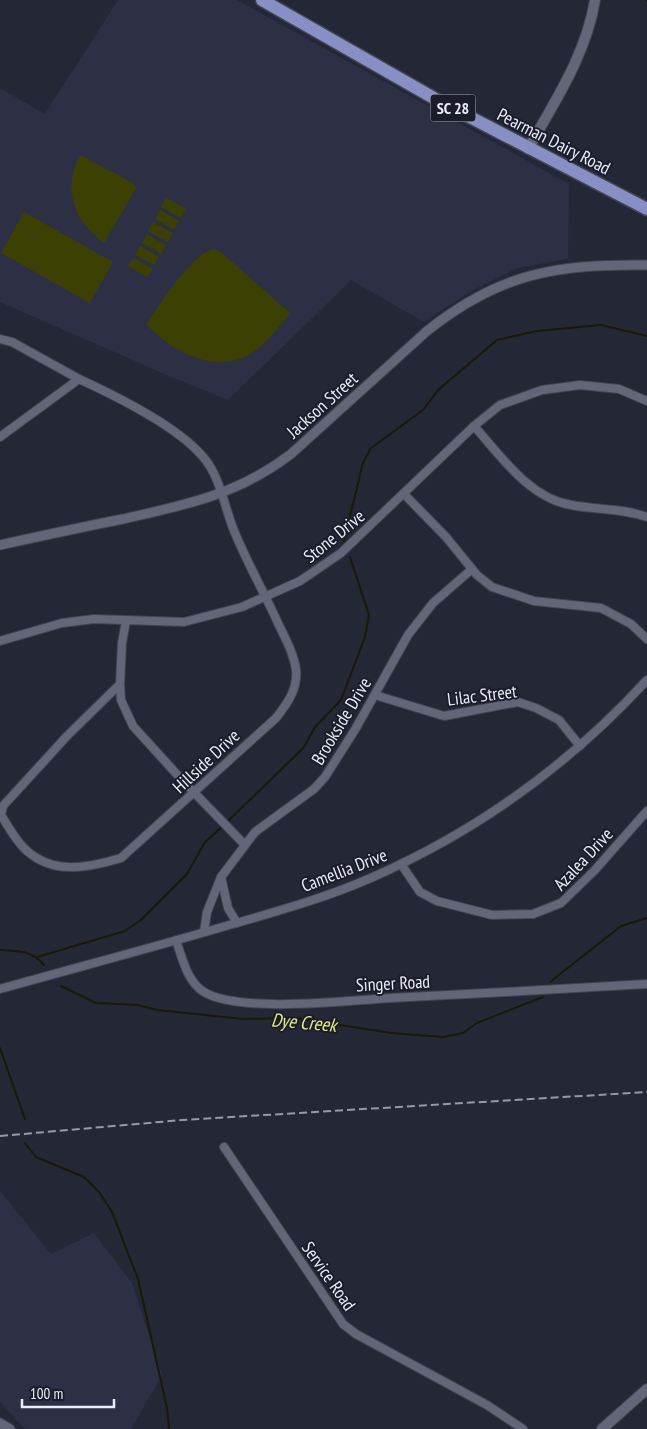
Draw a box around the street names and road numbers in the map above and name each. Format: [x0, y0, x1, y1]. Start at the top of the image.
road number: SC 28 [430, 95, 476, 122]
street label: Pearman Dairy Road [494, 103, 614, 179]
street label: Jackson Street [281, 367, 362, 444]
street label: Stone Drive [299, 504, 369, 568]
street label: Brookside Drive [306, 673, 376, 769]
street label: Lilac Street [446, 679, 518, 711]
street label: Hillside Drive [168, 724, 244, 798]
street label: Azalea Drive [548, 823, 618, 895]
street label: Camellia Drive [298, 843, 390, 897]
street label: Singer Road [355, 970, 431, 996]
street label: Service Road [297, 1237, 361, 1315]

